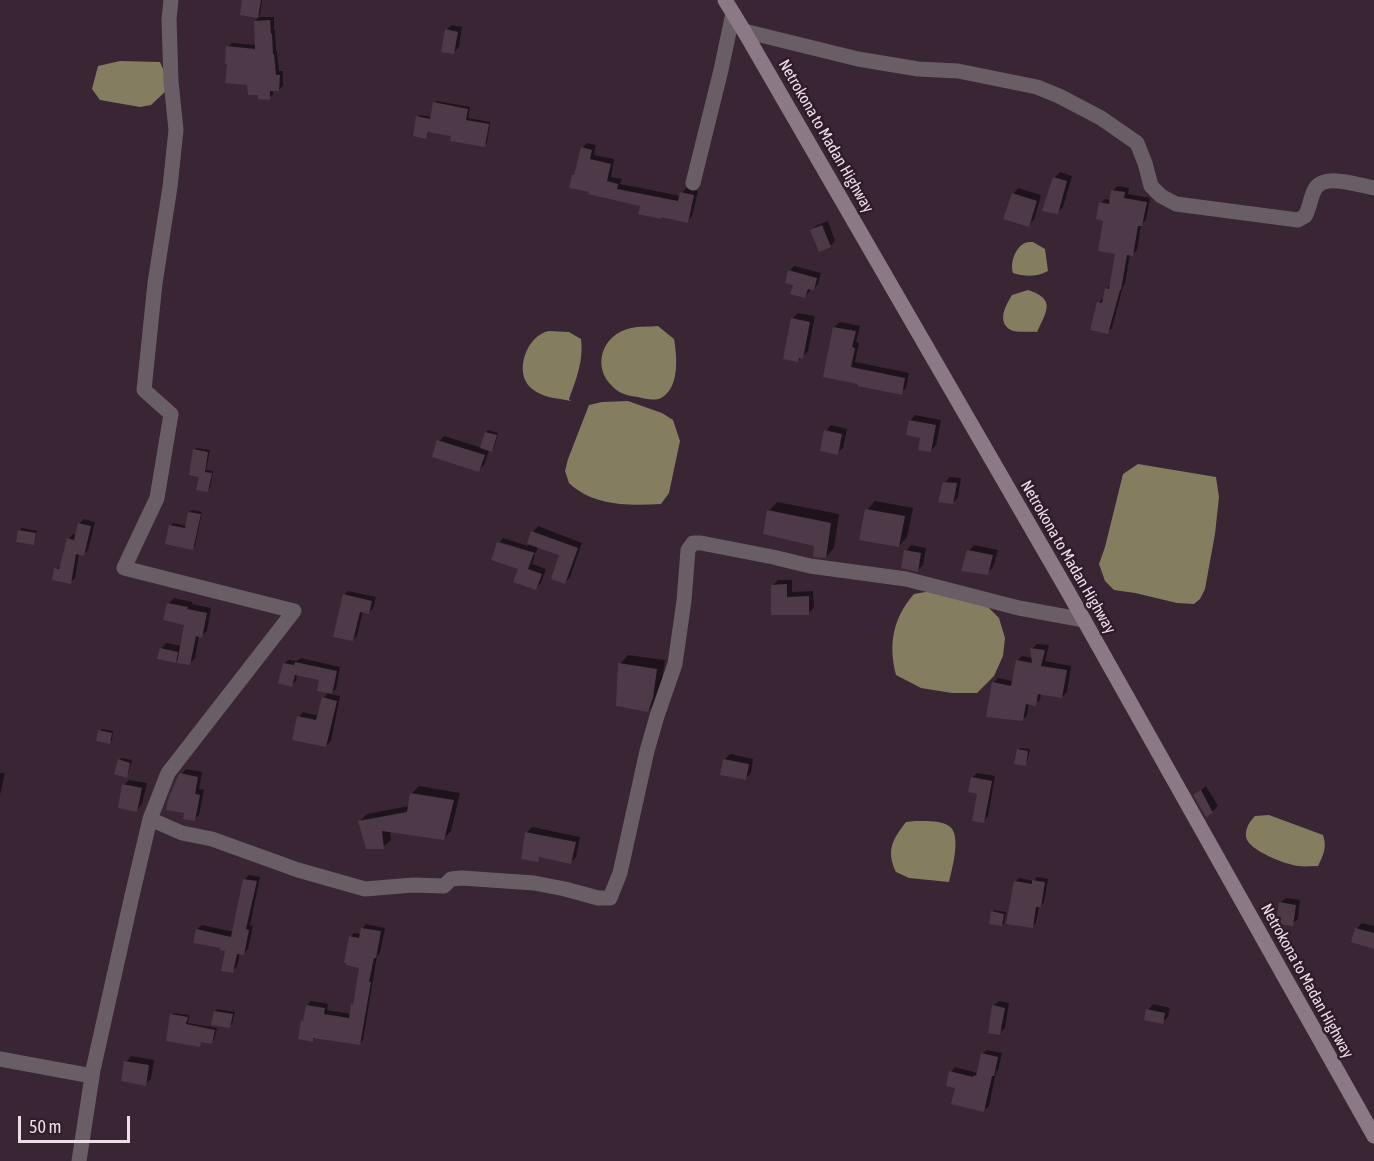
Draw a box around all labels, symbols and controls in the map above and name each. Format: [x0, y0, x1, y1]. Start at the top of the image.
street label: Netrokona to Madan Highway [774, 56, 878, 216]
street label: Netrokona to Madan Highway [1016, 477, 1120, 637]
street label: Netrokona to Madan Highway [1257, 900, 1357, 1062]
scale bar [21, 1104, 134, 1142]
text: 50 m [29, 1116, 61, 1137]

